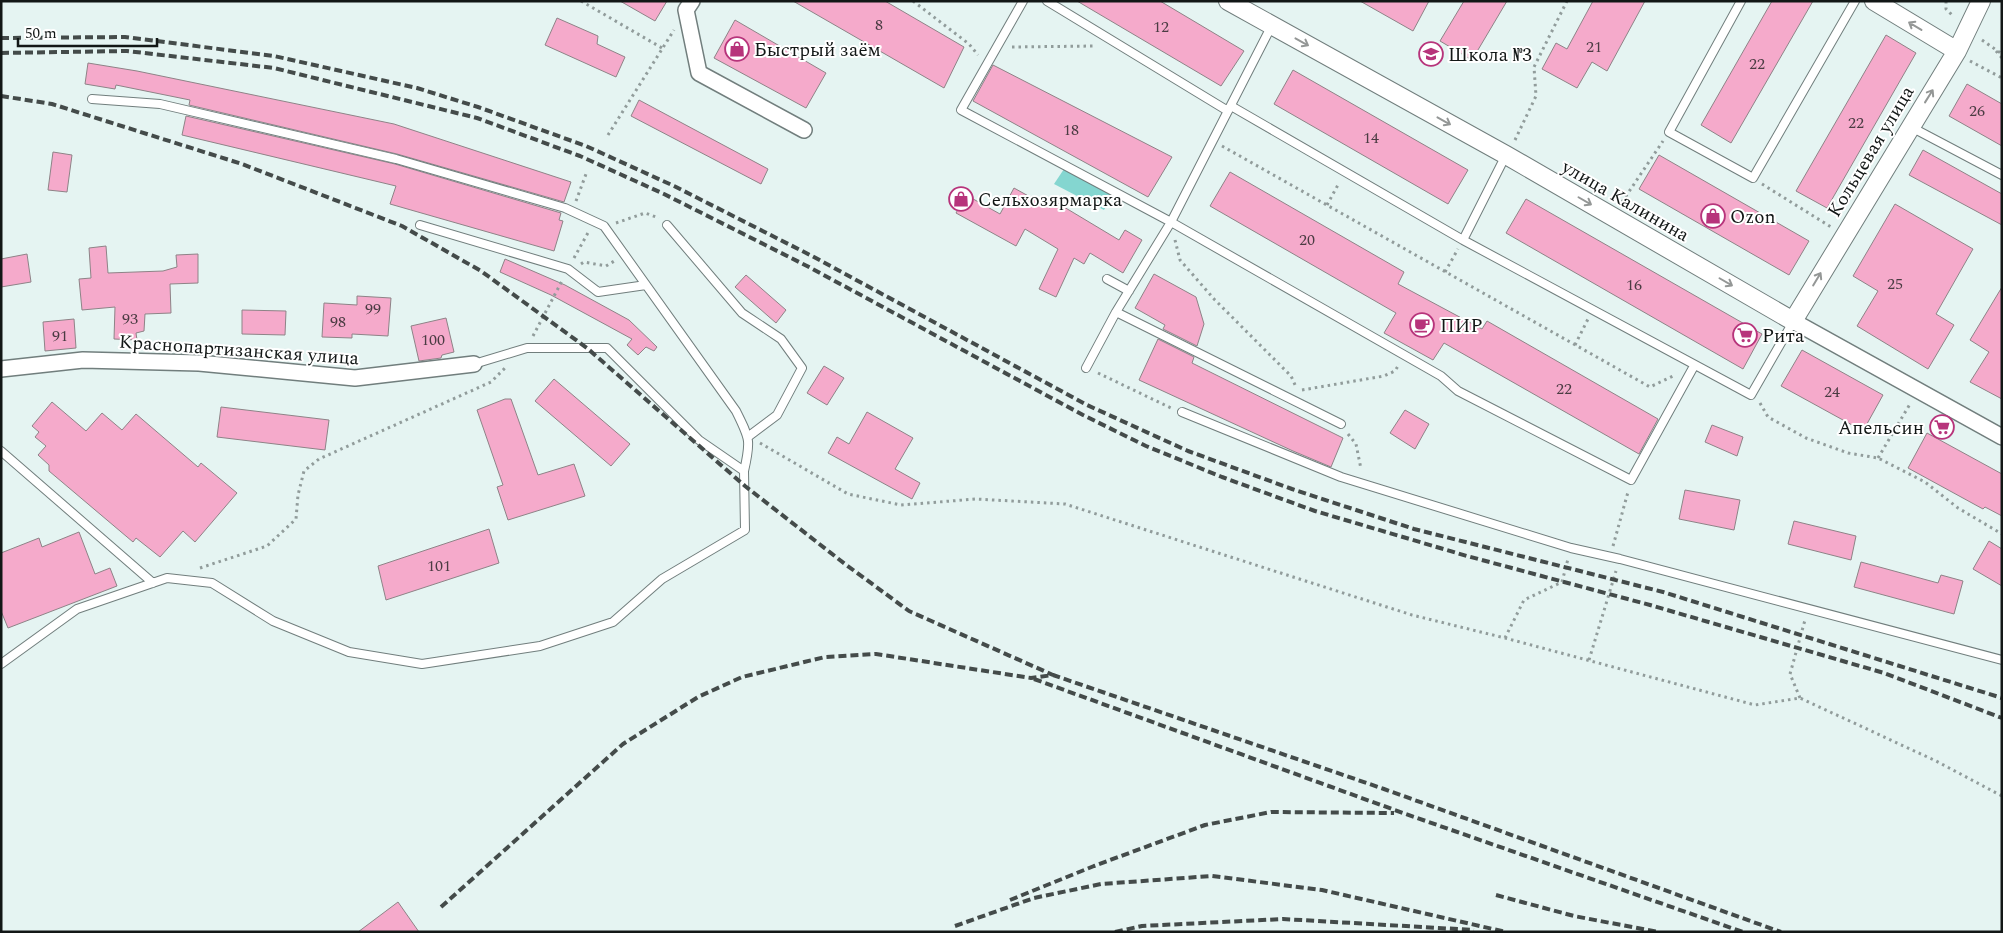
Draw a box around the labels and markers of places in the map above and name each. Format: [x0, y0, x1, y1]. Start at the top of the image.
shop icon: Быстрый заём [724, 36, 750, 62]
place label: Быстрый заём [754, 36, 881, 65]
school or university icon: Школа №3 [1418, 41, 1444, 67]
place label: Школа №3 [1448, 41, 1532, 70]
shop icon: Сельхозярмарка [948, 186, 974, 212]
place label: Сельхозярмарка [978, 186, 1123, 215]
shop icon: Ozon [1700, 203, 1726, 229]
place label: Ozon [1730, 203, 1776, 232]
cafe icon: ПИР [1409, 312, 1435, 338]
place label: ПИР [1440, 312, 1483, 341]
supermarket icon: Рита [1732, 322, 1758, 348]
place label: Рита [1762, 322, 1805, 351]
place label: Апельсин [1838, 414, 1924, 443]
supermarket icon: Апельсин [1929, 414, 1955, 440]

